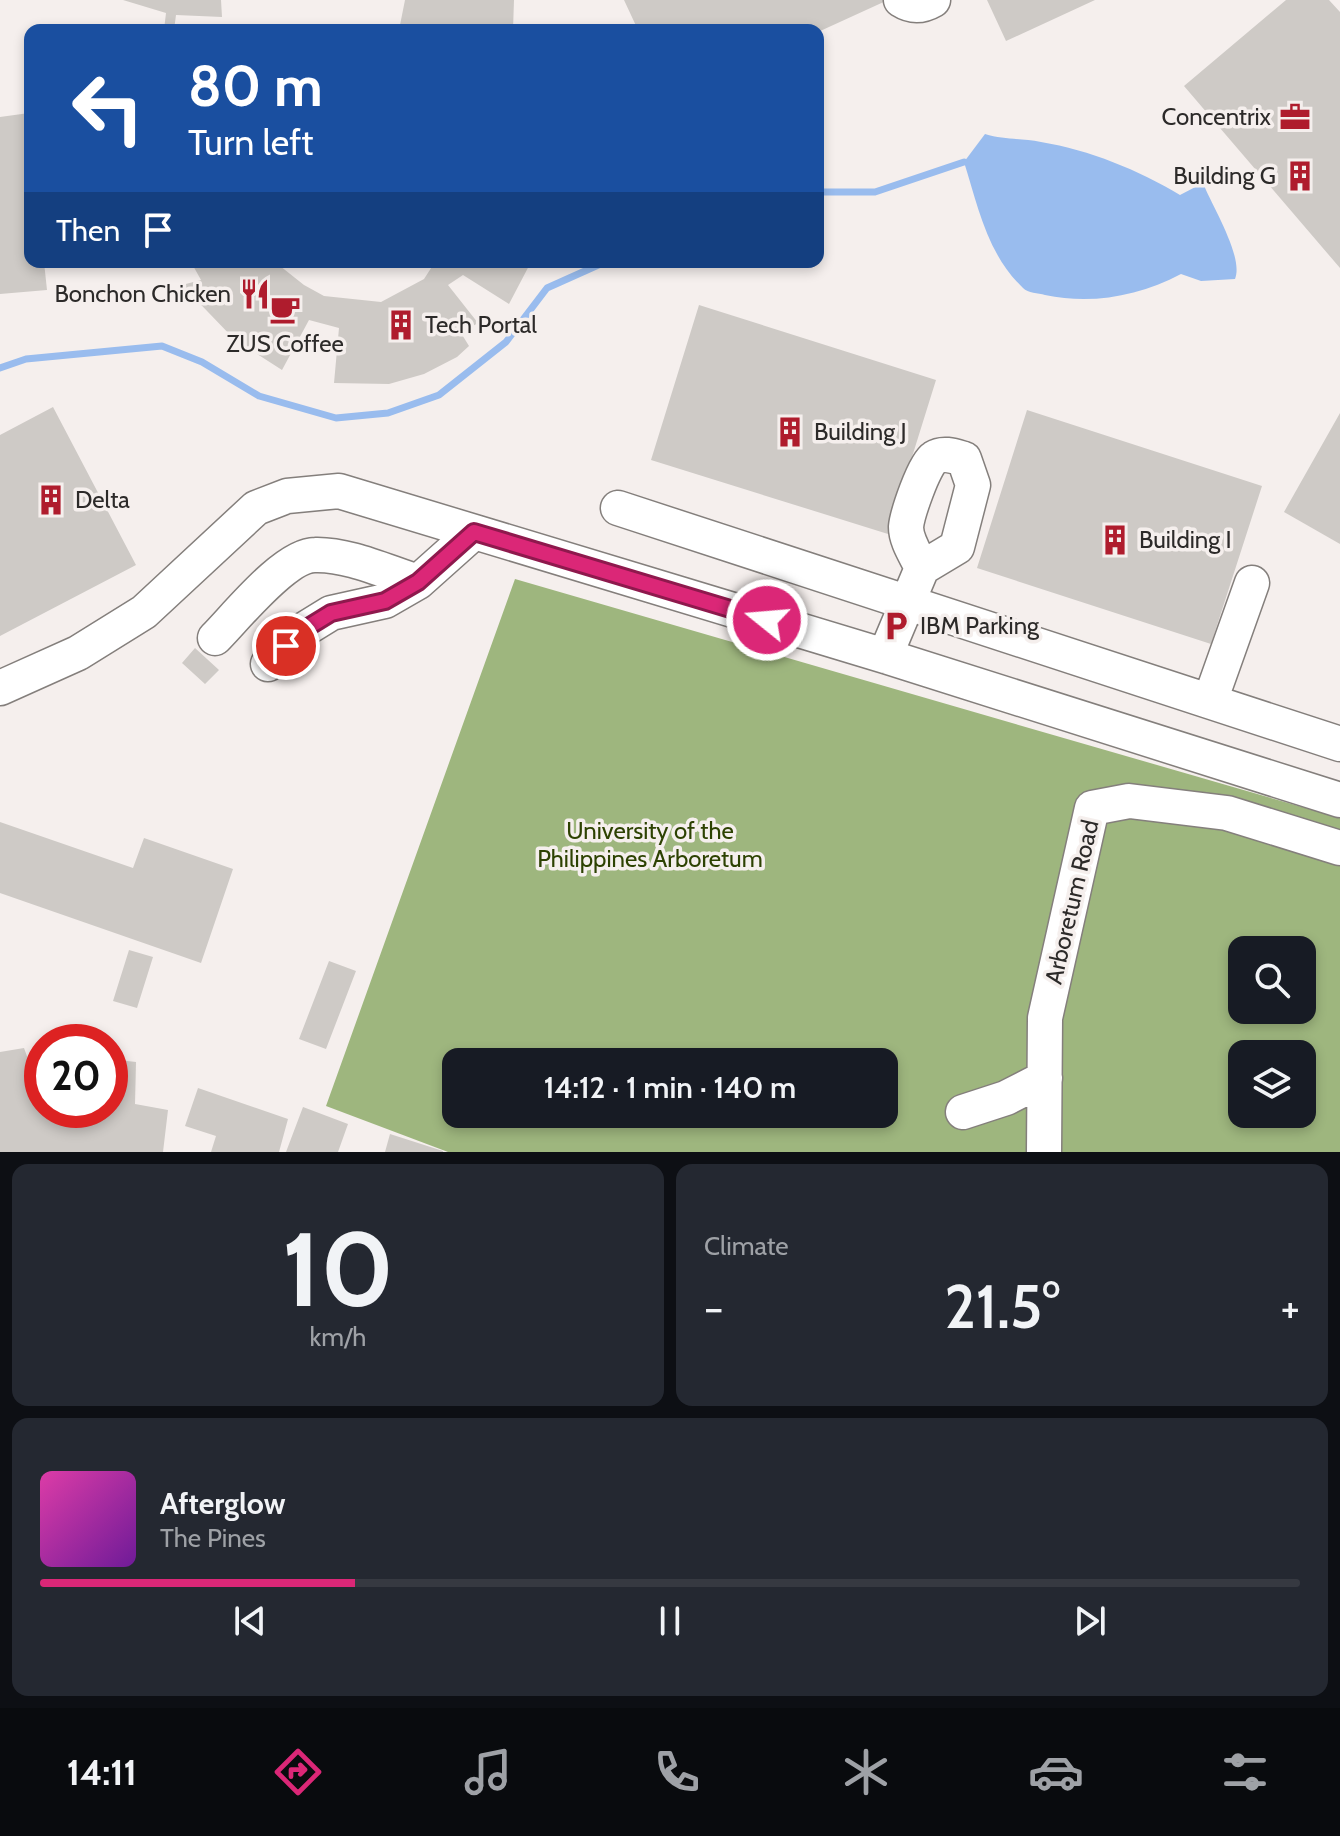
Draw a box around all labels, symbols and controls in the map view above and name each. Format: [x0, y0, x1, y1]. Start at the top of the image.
text: 80 m [188, 52, 323, 120]
icon: left [56, 56, 160, 160]
office icon: Concentrix [1278, 100, 1312, 134]
place label: Concentrix [1162, 102, 1272, 131]
text: Turn left [188, 120, 313, 164]
building icon: Building G [1283, 159, 1317, 193]
place label: Building G [1173, 161, 1276, 190]
icon: arrive [136, 208, 180, 252]
text: Then [56, 212, 120, 249]
restaurant icon: Bonchon Chicken [238, 277, 272, 311]
place label: Bonchon Chicken [54, 279, 231, 308]
cafe icon: ZUS Coffee [268, 292, 302, 326]
building icon: Tech Portal [384, 308, 418, 342]
place label: Tech Portal [425, 310, 537, 339]
place label: ZUS Coffee [226, 329, 344, 358]
building icon: Building J [773, 415, 807, 449]
place label: Building J [814, 417, 907, 446]
building icon: Delta [34, 483, 68, 517]
place label: Delta [75, 485, 130, 514]
building icon: Building I [1098, 523, 1132, 557]
place label: Building I [1139, 525, 1232, 554]
position arrow [725, 578, 809, 662]
parking icon: IBM Parking [879, 609, 913, 643]
place label: IBM Parking [920, 611, 1040, 640]
pin [252, 612, 320, 680]
icon: arrive [264, 624, 308, 668]
park label: University of the Philippines Arboretum [537, 816, 763, 873]
street label: Arboretum Road [1039, 817, 1104, 987]
map controls [1228, 936, 1316, 1128]
button: search [1228, 936, 1316, 1024]
speed limit sign: 20 [24, 1024, 128, 1128]
button: layers [1228, 1040, 1316, 1128]
text: 14:12 · 1 min · 140 m [544, 1069, 796, 1106]
text: 10 [282, 1206, 394, 1332]
text: Climate [704, 1230, 789, 1262]
text: 21.5° [944, 1270, 1060, 1343]
text: − [704, 1281, 723, 1334]
text: + [1281, 1281, 1300, 1334]
text: km/h [310, 1321, 366, 1353]
text: Afterglow [160, 1485, 286, 1522]
text: The Pines [160, 1522, 266, 1554]
icon: previous [228, 1599, 272, 1643]
icon: pause [648, 1599, 692, 1643]
icon: next [1068, 1599, 1112, 1643]
icon: directions [270, 1744, 326, 1800]
icon: music [460, 1744, 516, 1800]
icon: phone [649, 1744, 705, 1800]
icon: climate [838, 1744, 894, 1800]
icon: car [1028, 1744, 1084, 1800]
icon: filters [1217, 1744, 1273, 1800]
text: 14:11 [67, 1750, 137, 1794]

